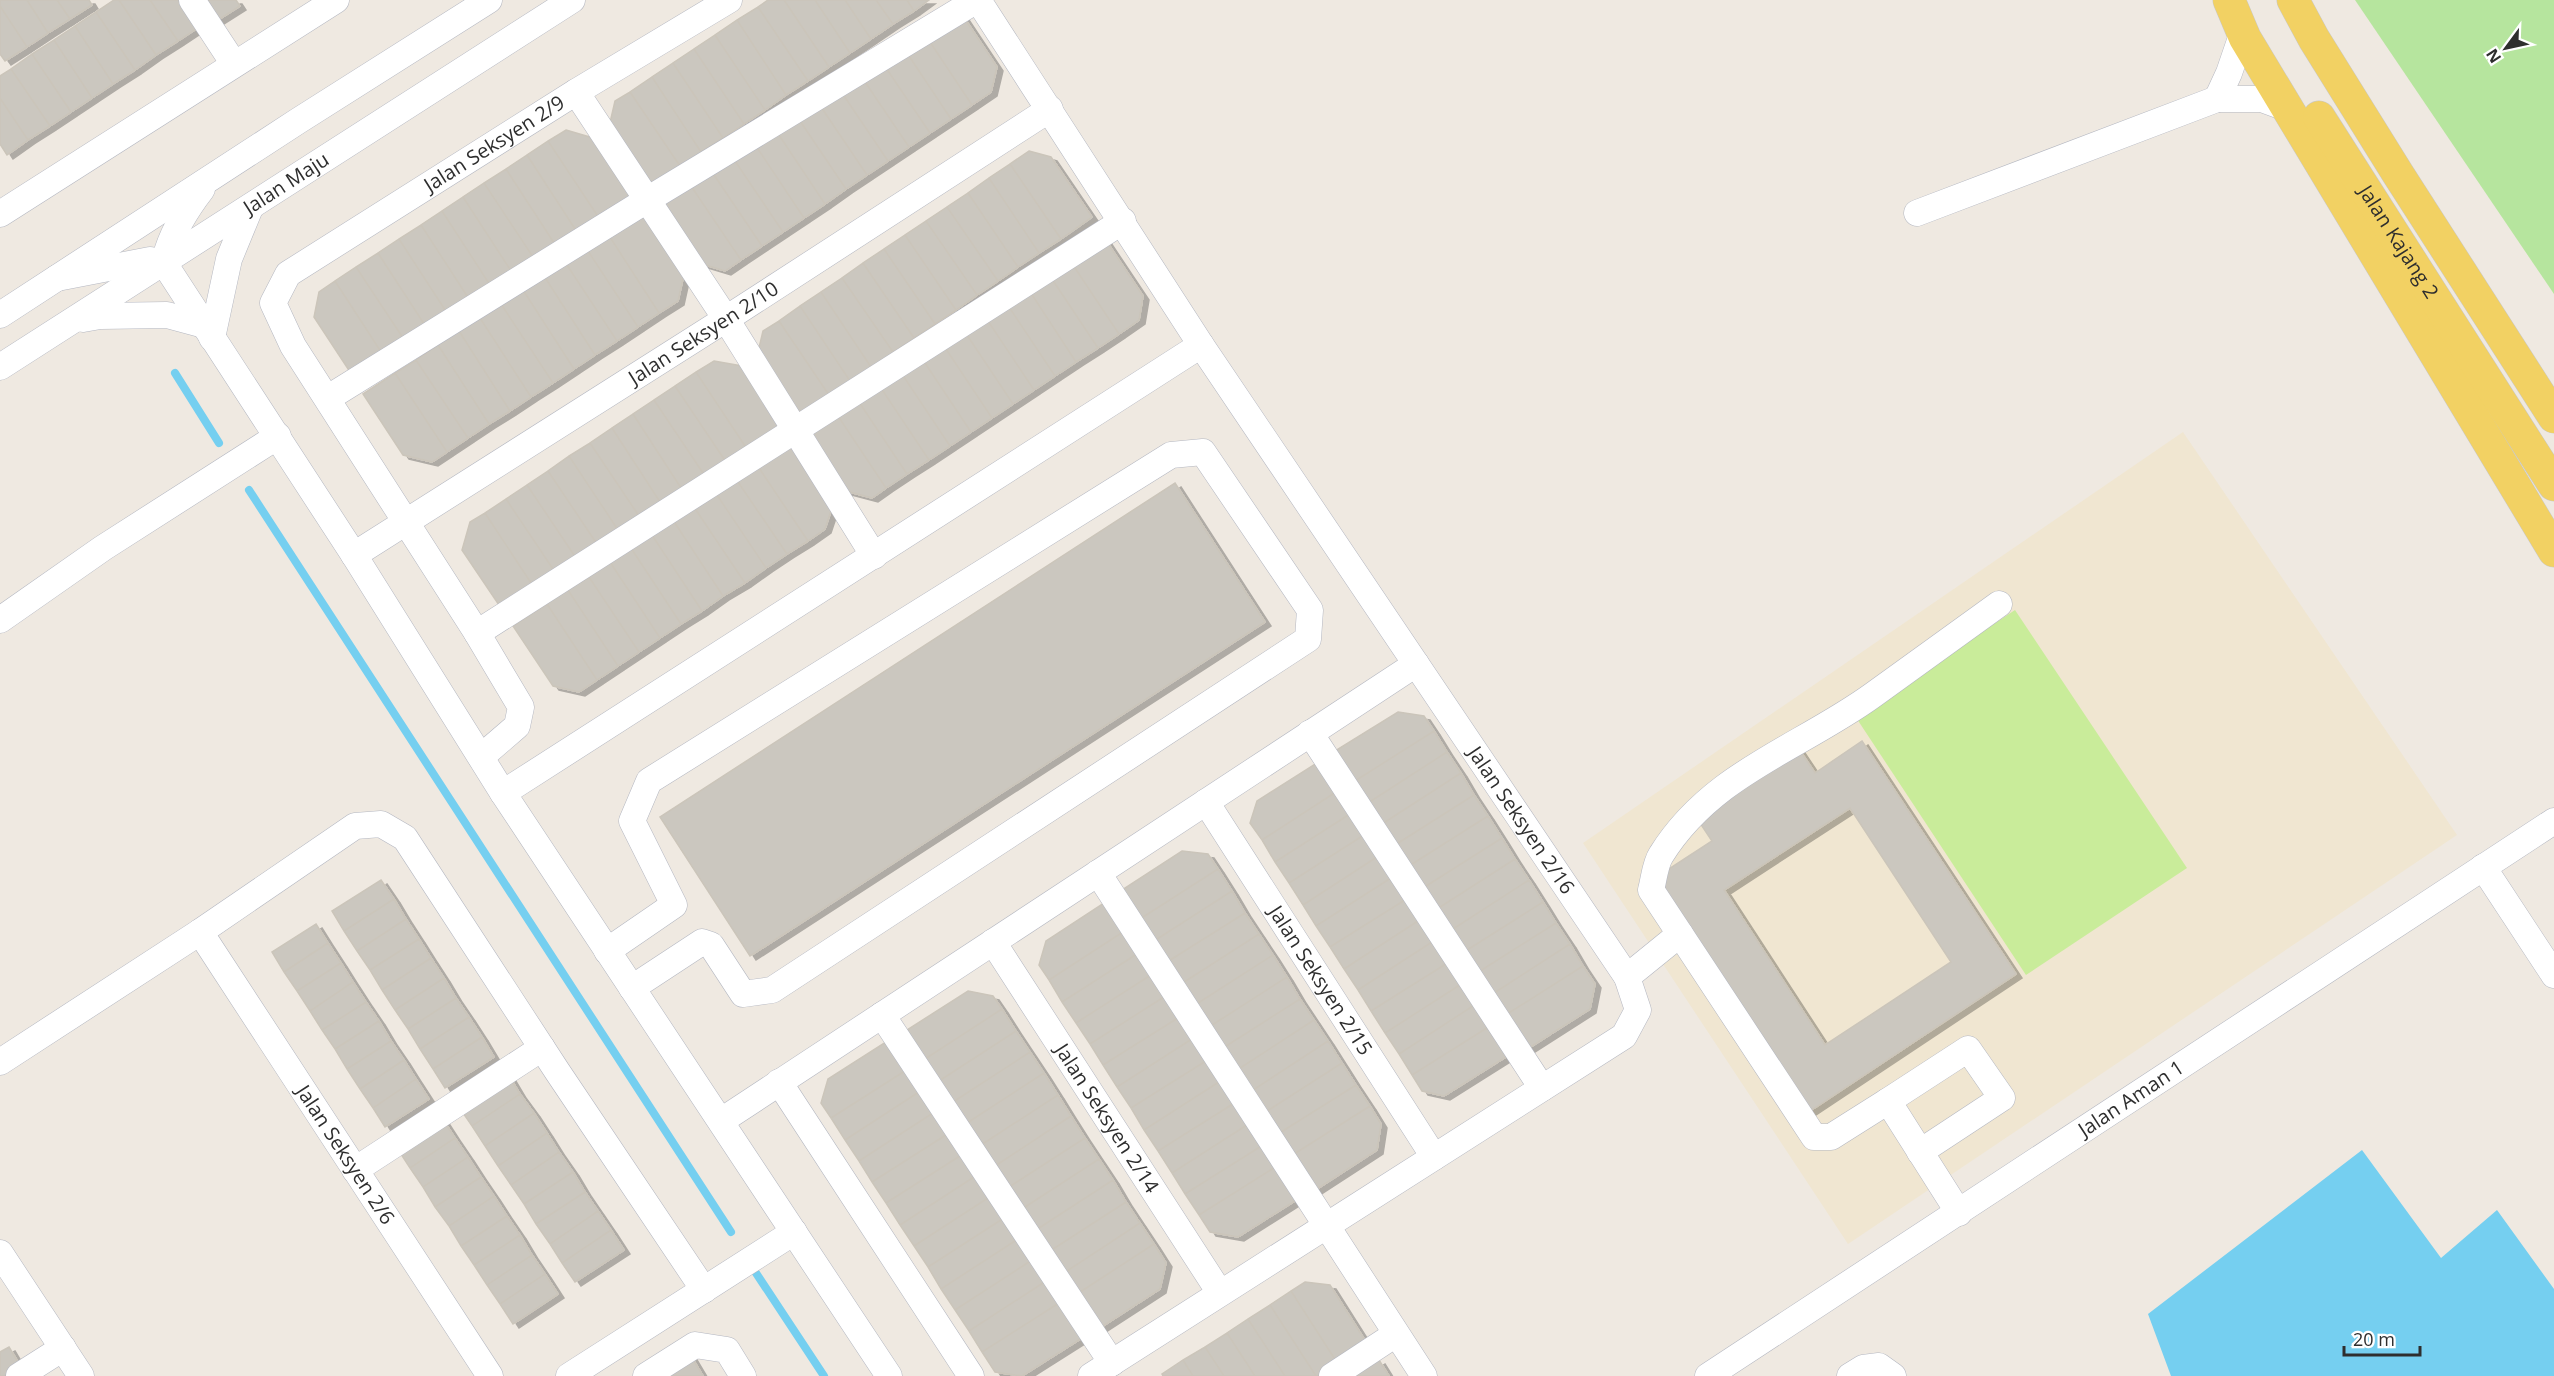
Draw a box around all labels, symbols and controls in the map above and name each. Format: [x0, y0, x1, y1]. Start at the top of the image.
north arrow [2476, 18, 2536, 78]
text: N [2481, 45, 2506, 68]
street label: Jalan Seksyen 2/9 [417, 89, 569, 199]
street label: Jalan Maju [236, 146, 334, 222]
street label: Jalan Kajang 2 [2352, 178, 2445, 303]
street label: Jalan Seksyen 2/10 [621, 275, 783, 392]
street label: Jalan Seksyen 2/16 [1461, 739, 1581, 899]
street label: Jalan Seksyen 2/15 [1262, 898, 1379, 1060]
street label: Jalan Seksyen 2/14 [1048, 1037, 1166, 1198]
street label: Jalan Aman 1 [2071, 1053, 2189, 1144]
street label: Jalan Seksyen 2/6 [289, 1078, 401, 1229]
scale bar [2344, 1319, 2420, 1357]
text: 20 m [2353, 1327, 2395, 1351]

